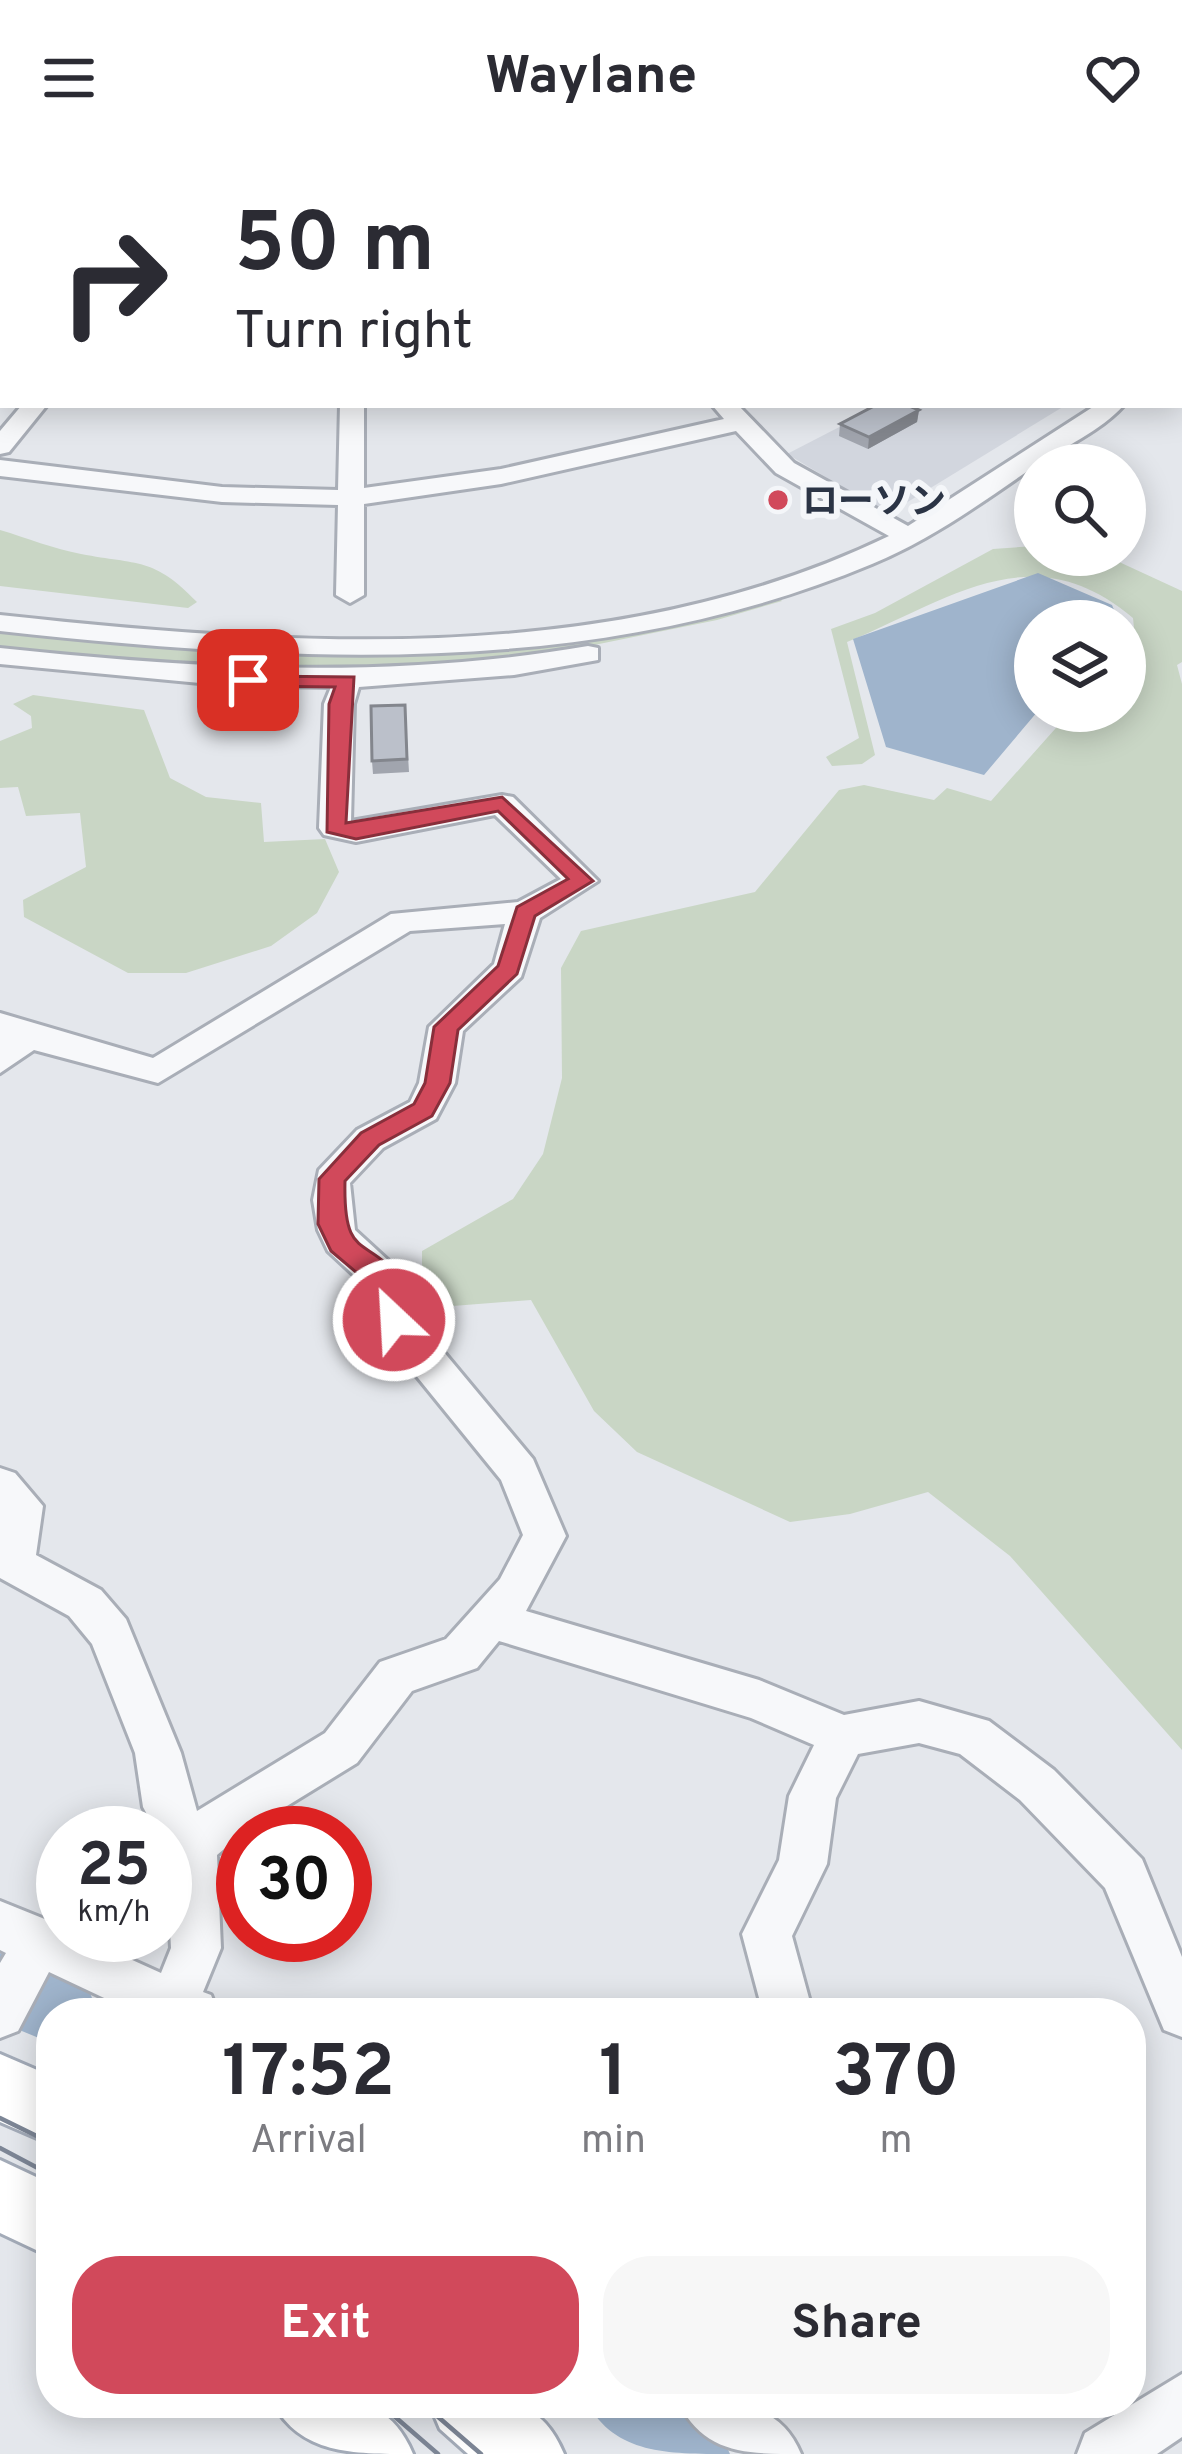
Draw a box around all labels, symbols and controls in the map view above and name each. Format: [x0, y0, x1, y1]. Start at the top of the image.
text: Waylane [485, 44, 697, 113]
icon: menu [36, 45, 102, 111]
icon: heart [1080, 45, 1146, 111]
text: 50 m [234, 195, 435, 301]
icon: right [36, 204, 192, 360]
text: Turn right [234, 299, 473, 368]
map controls [1014, 444, 1146, 732]
button: search [1014, 444, 1146, 576]
place label: ローソン [802, 481, 946, 527]
marker: ローソン [765, 487, 791, 513]
button: layers [1014, 600, 1146, 732]
pin [197, 629, 299, 731]
icon: arrive [215, 647, 281, 713]
position arrow [331, 1257, 457, 1383]
speed limit sign: 30 [216, 1806, 372, 1962]
text: 25 [77, 1831, 151, 1907]
text: km/h [78, 1895, 150, 1932]
text: 17:52 [222, 2030, 395, 2122]
text: 1 [599, 2030, 628, 2122]
text: 370 [832, 2030, 960, 2122]
text: Arrival [250, 2118, 367, 2167]
text: min [581, 2118, 646, 2167]
text: m [879, 2118, 912, 2167]
button: Exit [72, 2256, 579, 2394]
button: Share [603, 2256, 1110, 2394]

